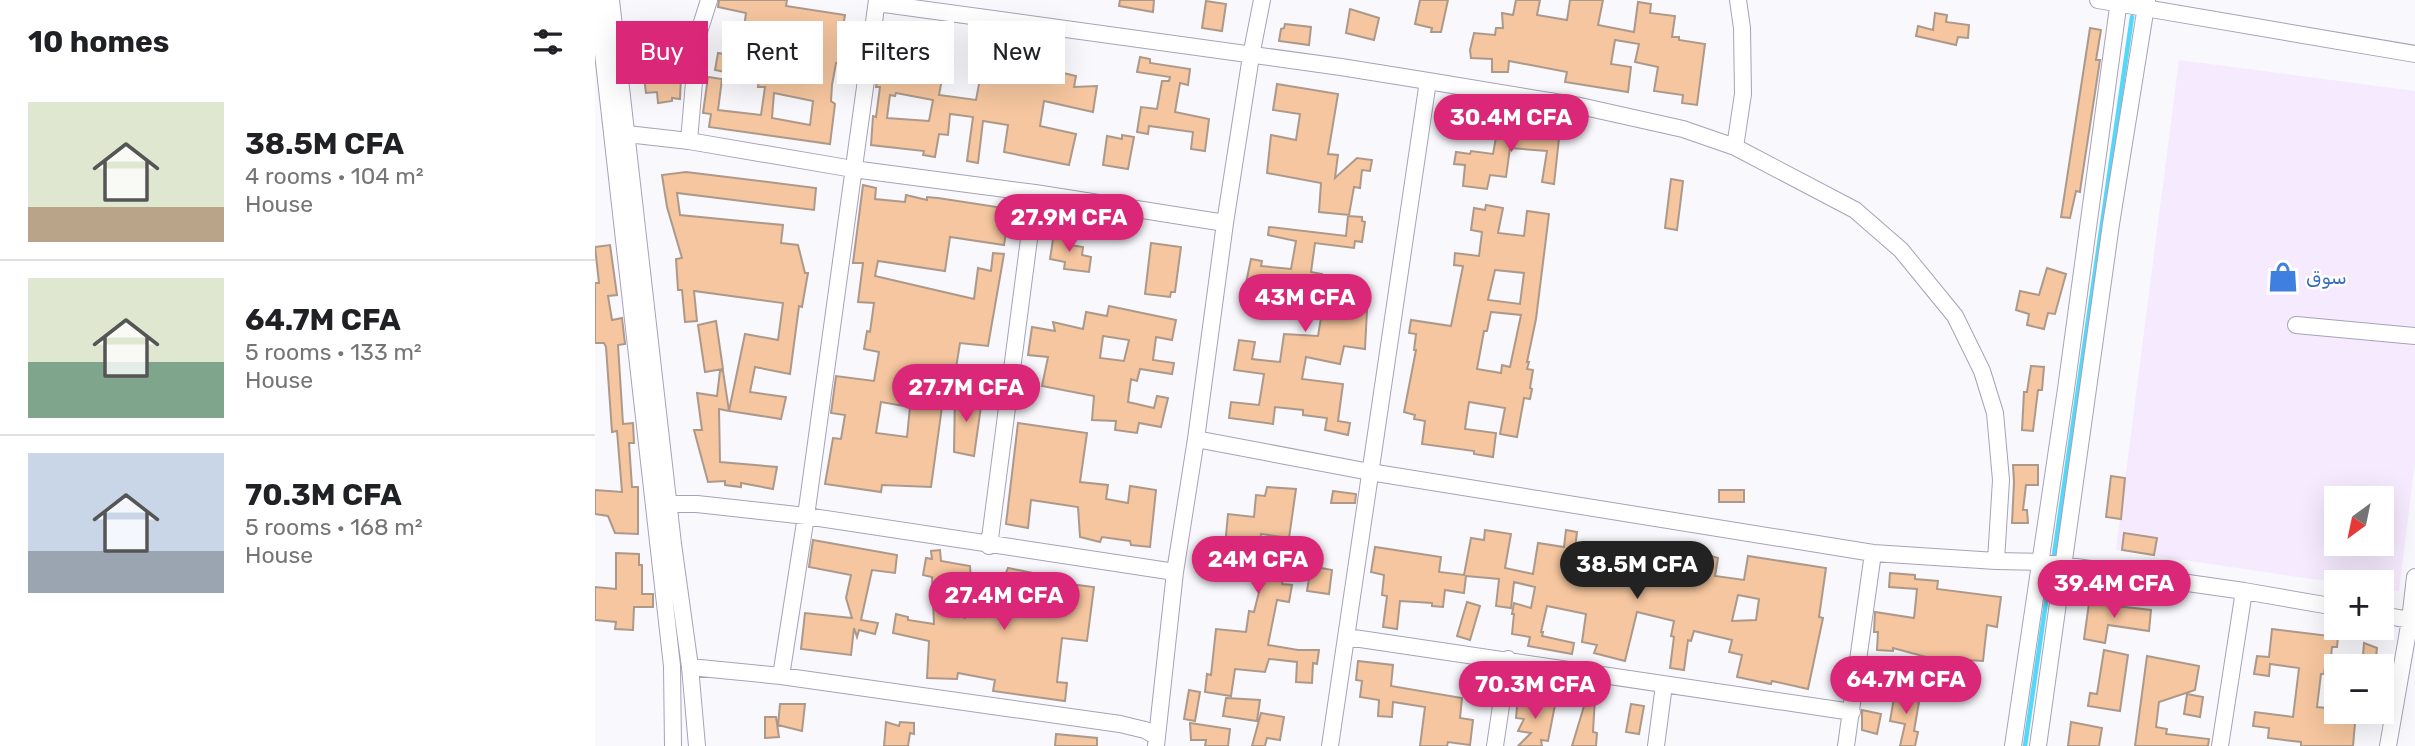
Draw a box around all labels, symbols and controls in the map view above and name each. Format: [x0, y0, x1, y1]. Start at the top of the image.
chip: Buy [616, 21, 708, 84]
chip: Rent [722, 21, 823, 84]
chip: Filters [837, 21, 954, 84]
chip: New [968, 21, 1065, 84]
icon: filters [529, 23, 567, 61]
text: 10 homes [28, 24, 169, 60]
pin: 30.4M CFA [1431, 94, 1591, 154]
text: 30.4M CFA [1450, 103, 1572, 131]
text: 38.5M CFA [245, 126, 404, 162]
icon: home [84, 130, 168, 214]
text: 4 rooms · 104 m² [245, 162, 424, 190]
text: House [245, 190, 313, 218]
pin: 27.9M CFA [989, 194, 1149, 254]
text: 27.9M CFA [1010, 203, 1128, 231]
shop icon: سوق [2266, 260, 2300, 294]
place label: سوق [2306, 266, 2347, 289]
pin: 43M CFA [1240, 274, 1370, 334]
text: 43M CFA [1255, 283, 1355, 311]
text: 64.7M CFA [245, 302, 401, 338]
icon: home [84, 306, 168, 390]
text: 5 rooms · 133 m² [245, 338, 422, 366]
pin: 27.7M CFA [886, 364, 1046, 424]
text: House [245, 366, 313, 394]
text: 27.7M CFA [908, 373, 1024, 401]
text: 70.3M CFA [245, 477, 402, 513]
icon: home [84, 481, 168, 565]
north arrow [2324, 486, 2394, 556]
map controls [2324, 486, 2394, 724]
text: 5 rooms · 168 m² [245, 513, 423, 541]
pin: 24M CFA [1193, 536, 1323, 596]
text: House [245, 541, 313, 569]
pin: 38.5M CFA [1557, 542, 1717, 601]
text: 24M CFA [1208, 545, 1308, 573]
text: 38.5M CFA [1576, 550, 1698, 578]
pin: 39.4M CFA [2034, 560, 2194, 620]
text: 39.4M CFA [2054, 569, 2174, 597]
button: + [2324, 570, 2394, 640]
pin: 27.4M CFA [924, 572, 1084, 632]
text: 27.4M CFA [945, 581, 1063, 609]
button: − [2324, 654, 2394, 724]
pin: 64.7M CFA [1826, 656, 1986, 716]
pin: 70.3M CFA [1455, 662, 1615, 721]
text: 64.7M CFA [1846, 665, 1966, 693]
text: 70.3M CFA [1475, 670, 1595, 698]

